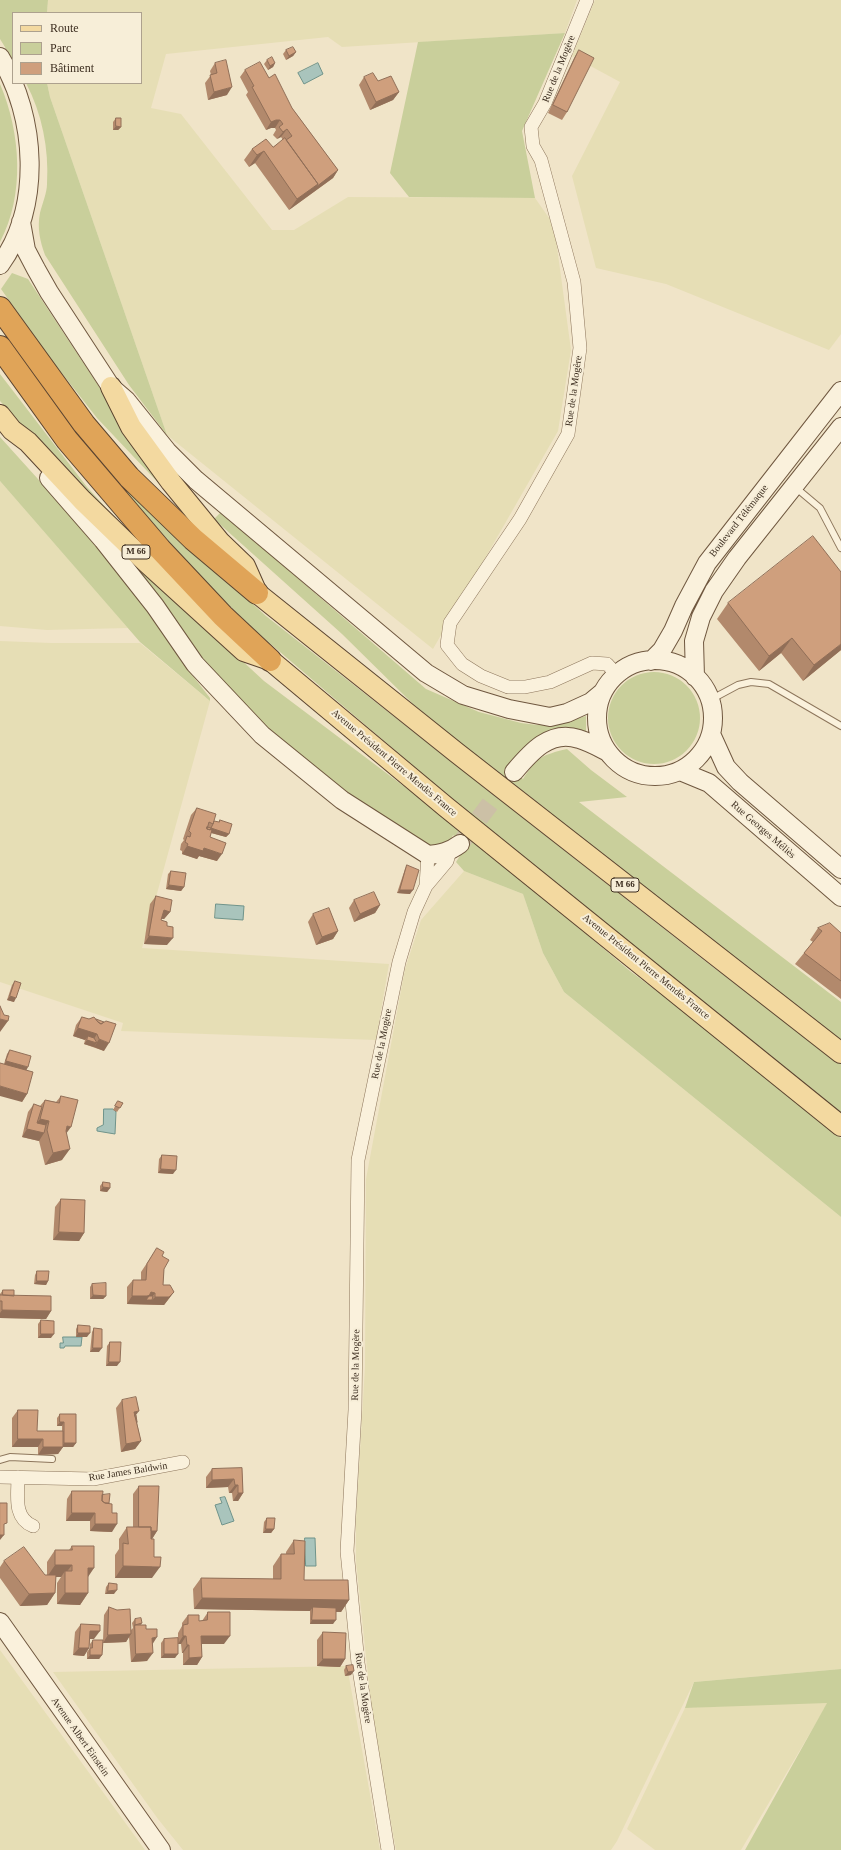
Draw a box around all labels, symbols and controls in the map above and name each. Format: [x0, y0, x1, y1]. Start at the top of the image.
legend [12, 12, 142, 84]
text: Route [50, 21, 79, 35]
street label: Rue de la Mogère [540, 34, 578, 104]
text: Parc [50, 41, 71, 55]
text: Bâtiment [50, 61, 94, 75]
street label: Rue de la Mogère [563, 355, 585, 427]
street label: Boulevard Télémaque [707, 482, 771, 560]
road number: M 66 [122, 545, 150, 559]
street label: Avenue Président Pierre Mendès France [329, 707, 459, 819]
street label: Rue Georges Méliès [728, 799, 798, 861]
road number: M 66 [611, 878, 639, 892]
street label: Avenue Président Pierre Mendès France [580, 912, 712, 1022]
street label: Rue de la Mogère [369, 1008, 395, 1080]
street label: Rue de la Mogère [349, 1329, 363, 1401]
street label: Rue James Baldwin [88, 1460, 168, 1484]
street label: Rue de la Mogère [352, 1652, 374, 1724]
street label: Avenue Albert Einstein [48, 1695, 112, 1779]

